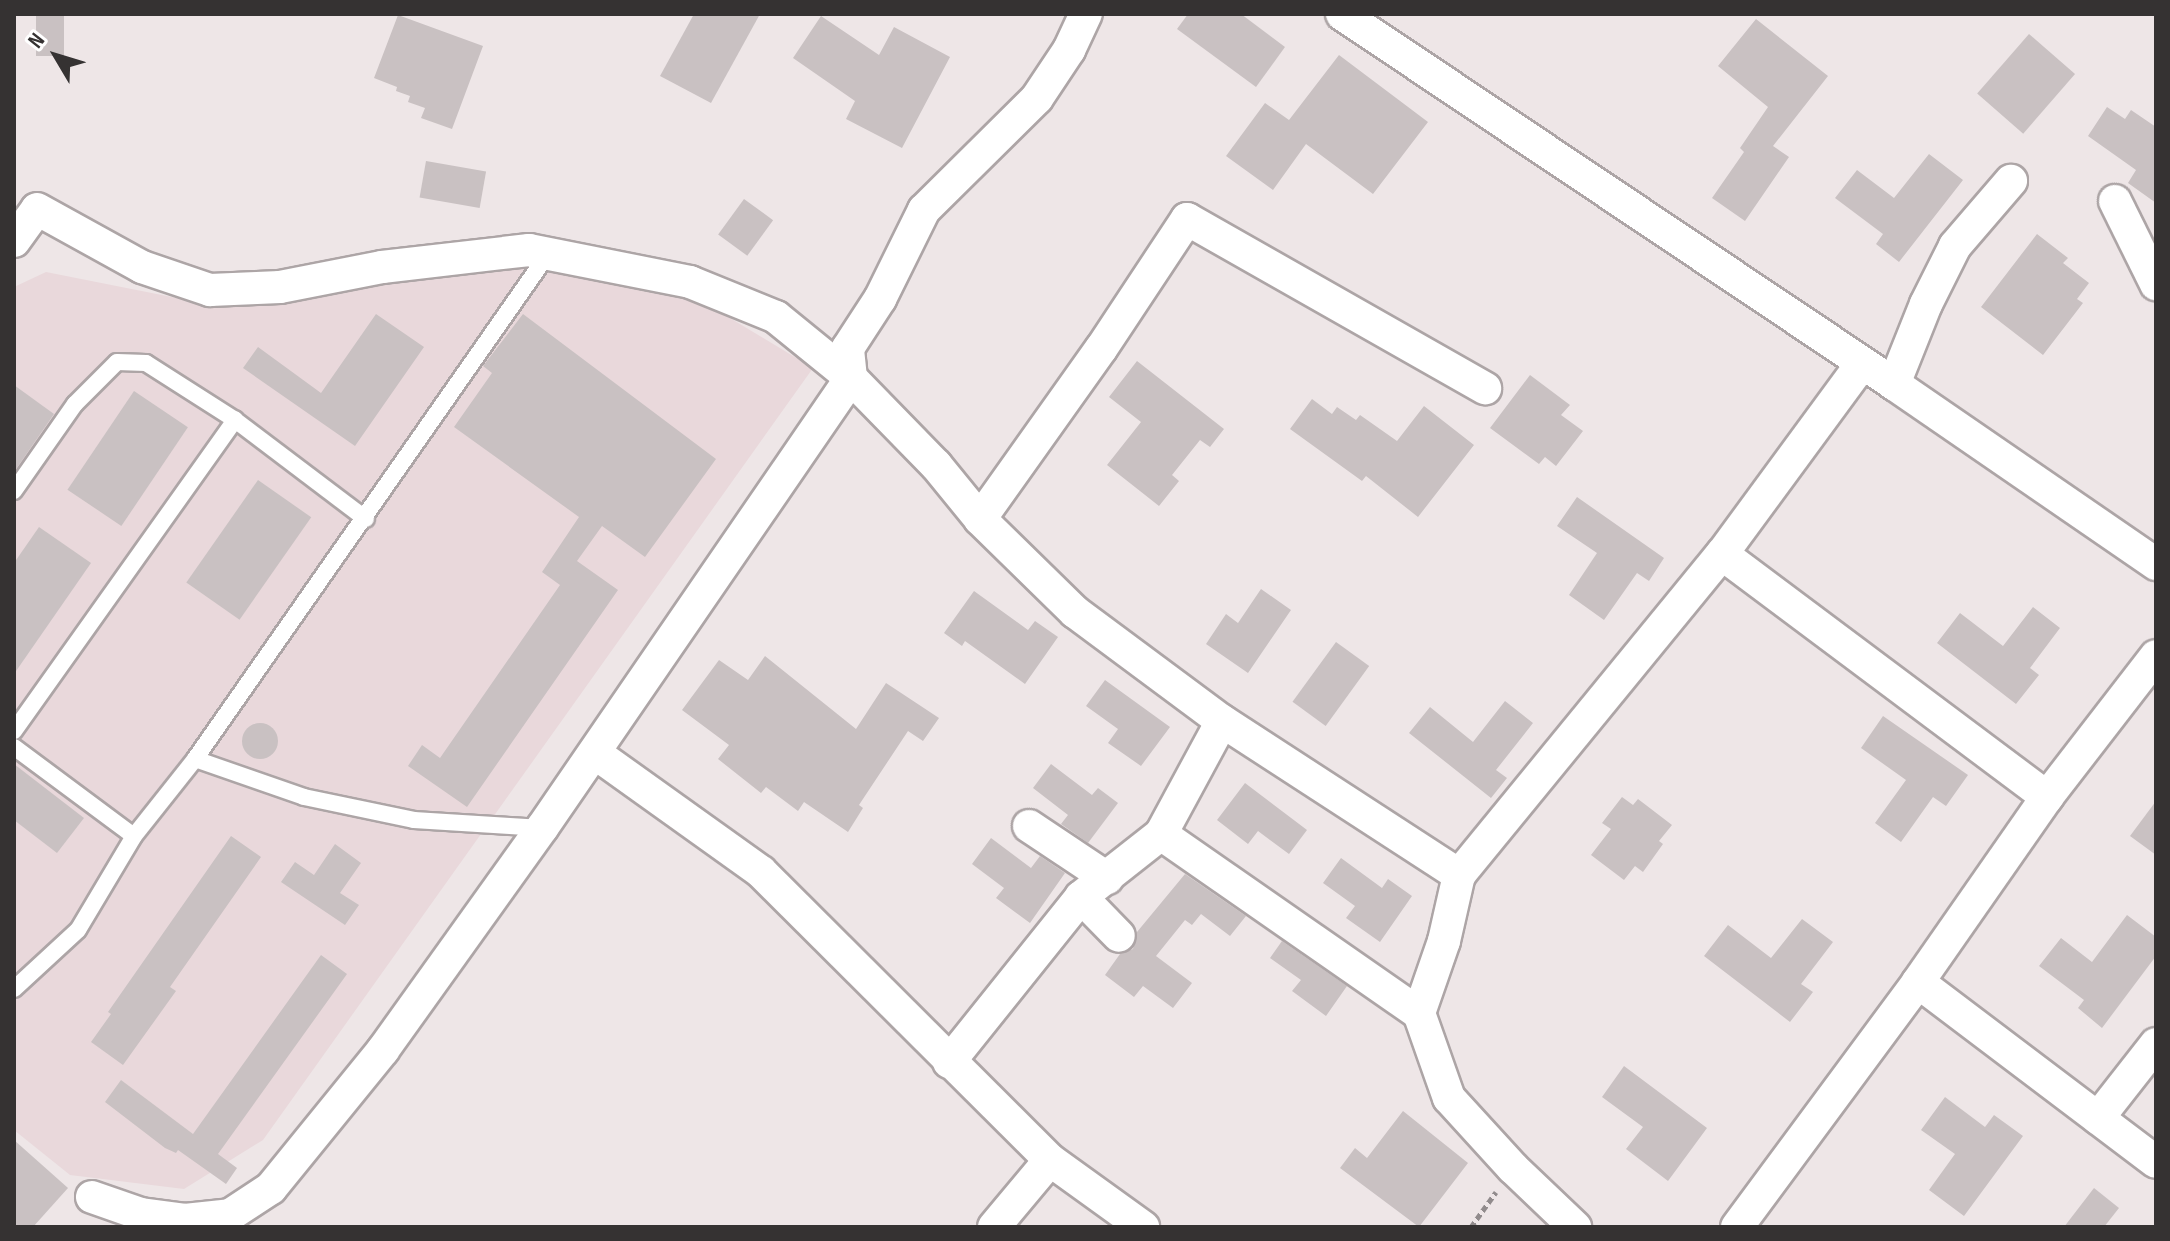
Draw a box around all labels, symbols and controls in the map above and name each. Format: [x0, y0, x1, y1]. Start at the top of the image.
north arrow [16, 16, 96, 96]
text: N [22, 28, 51, 54]

